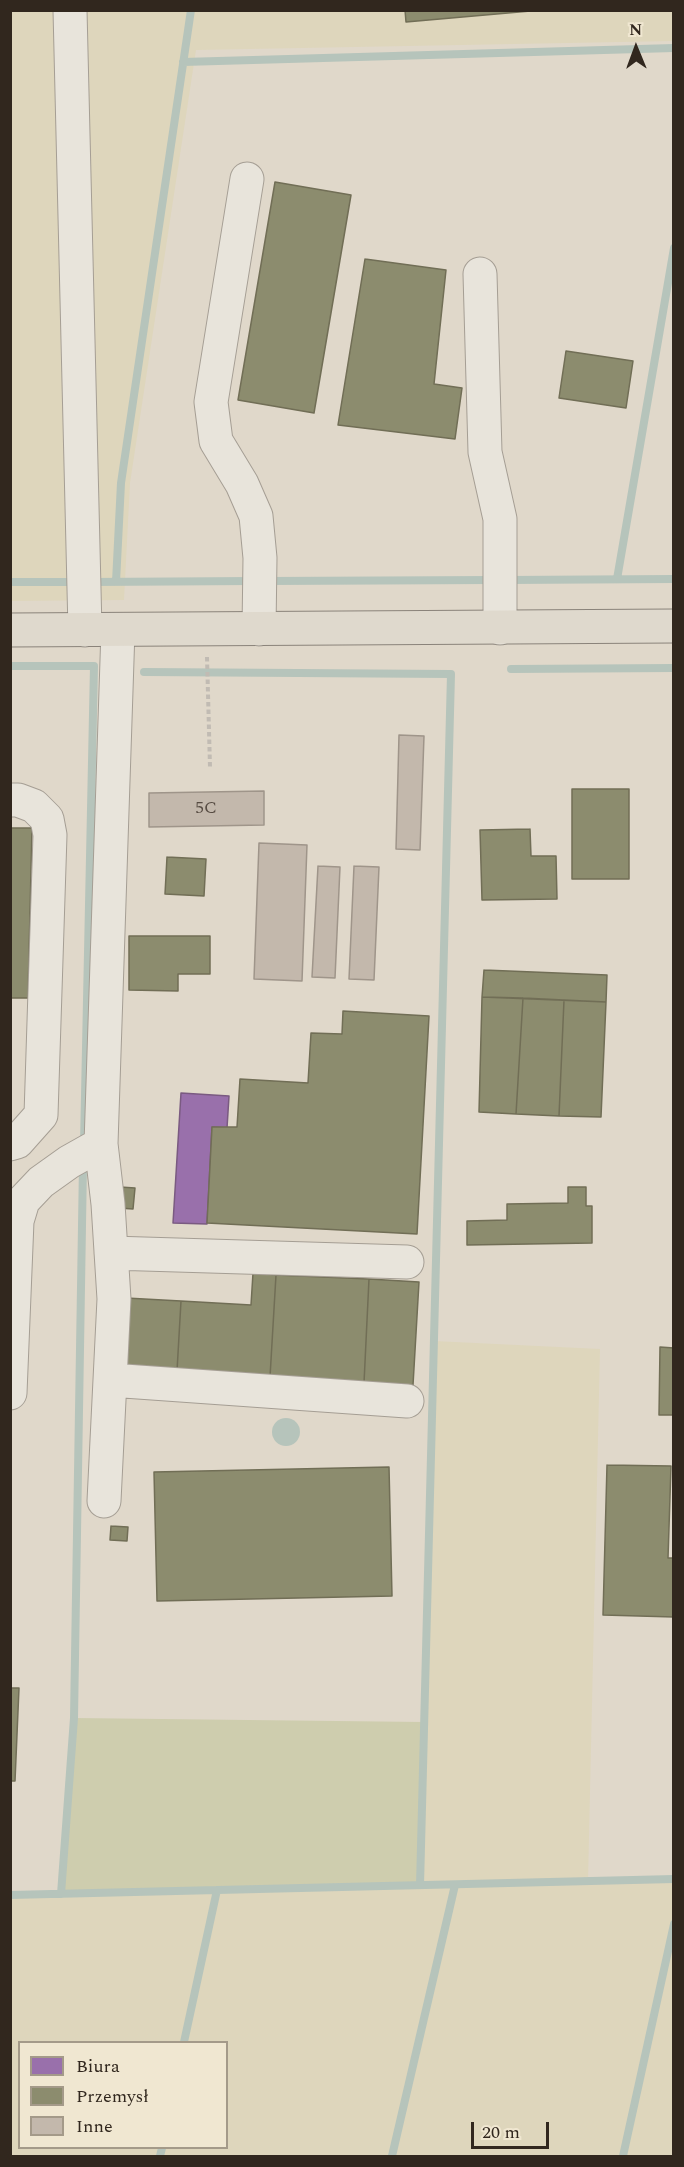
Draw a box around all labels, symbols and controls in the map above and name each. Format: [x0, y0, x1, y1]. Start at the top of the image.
north arrow [606, 18, 666, 78]
text: N [629, 18, 642, 42]
house number: 5C [195, 798, 217, 820]
legend [18, 2041, 228, 2149]
text: Biura [76, 2053, 120, 2080]
text: Przemysł [76, 2083, 149, 2110]
scale bar [474, 2110, 552, 2148]
text: Inne [76, 2113, 113, 2140]
text: 20 m [482, 2119, 520, 2146]

